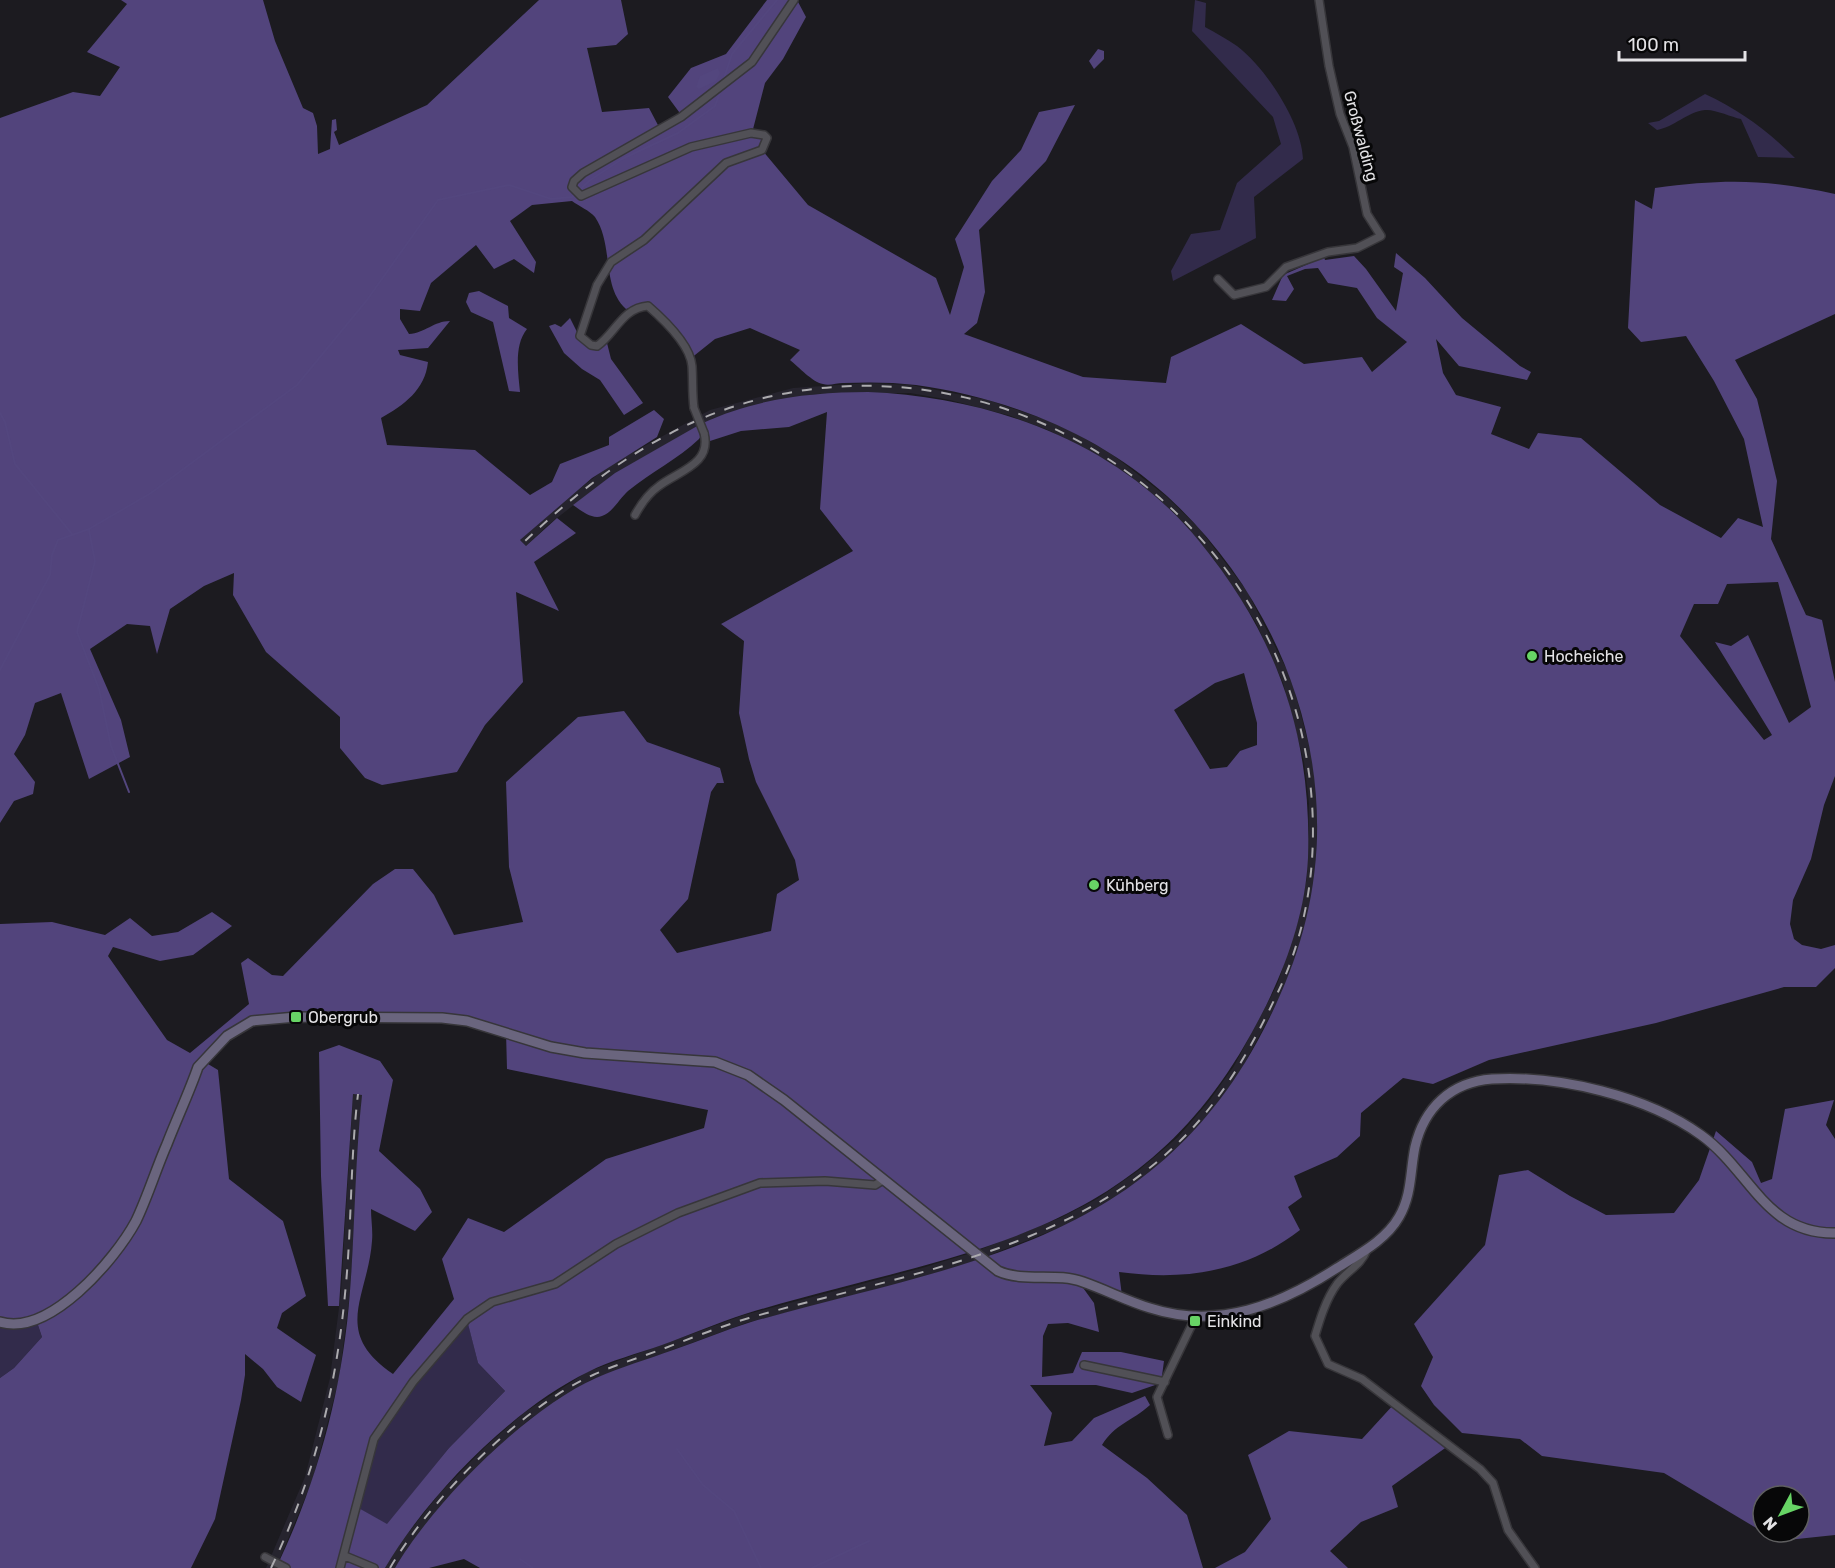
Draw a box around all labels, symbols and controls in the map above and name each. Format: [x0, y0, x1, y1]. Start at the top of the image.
scale bar [1619, 24, 1745, 62]
text: 100 m [1628, 34, 1679, 56]
street label: Großwalding [1340, 89, 1382, 183]
place label: Hocheiche [1544, 647, 1624, 666]
marker: Hocheiche [1525, 649, 1539, 663]
place label: Kühberg [1106, 876, 1169, 895]
marker: Kühberg [1087, 878, 1101, 892]
place label: Obergrub [308, 1008, 378, 1027]
marker: Obergrub [289, 1010, 303, 1024]
place label: Einkind [1207, 1312, 1262, 1331]
marker: Einkind [1188, 1314, 1202, 1328]
north arrow [1751, 1484, 1811, 1544]
text: N [1759, 1513, 1781, 1534]

